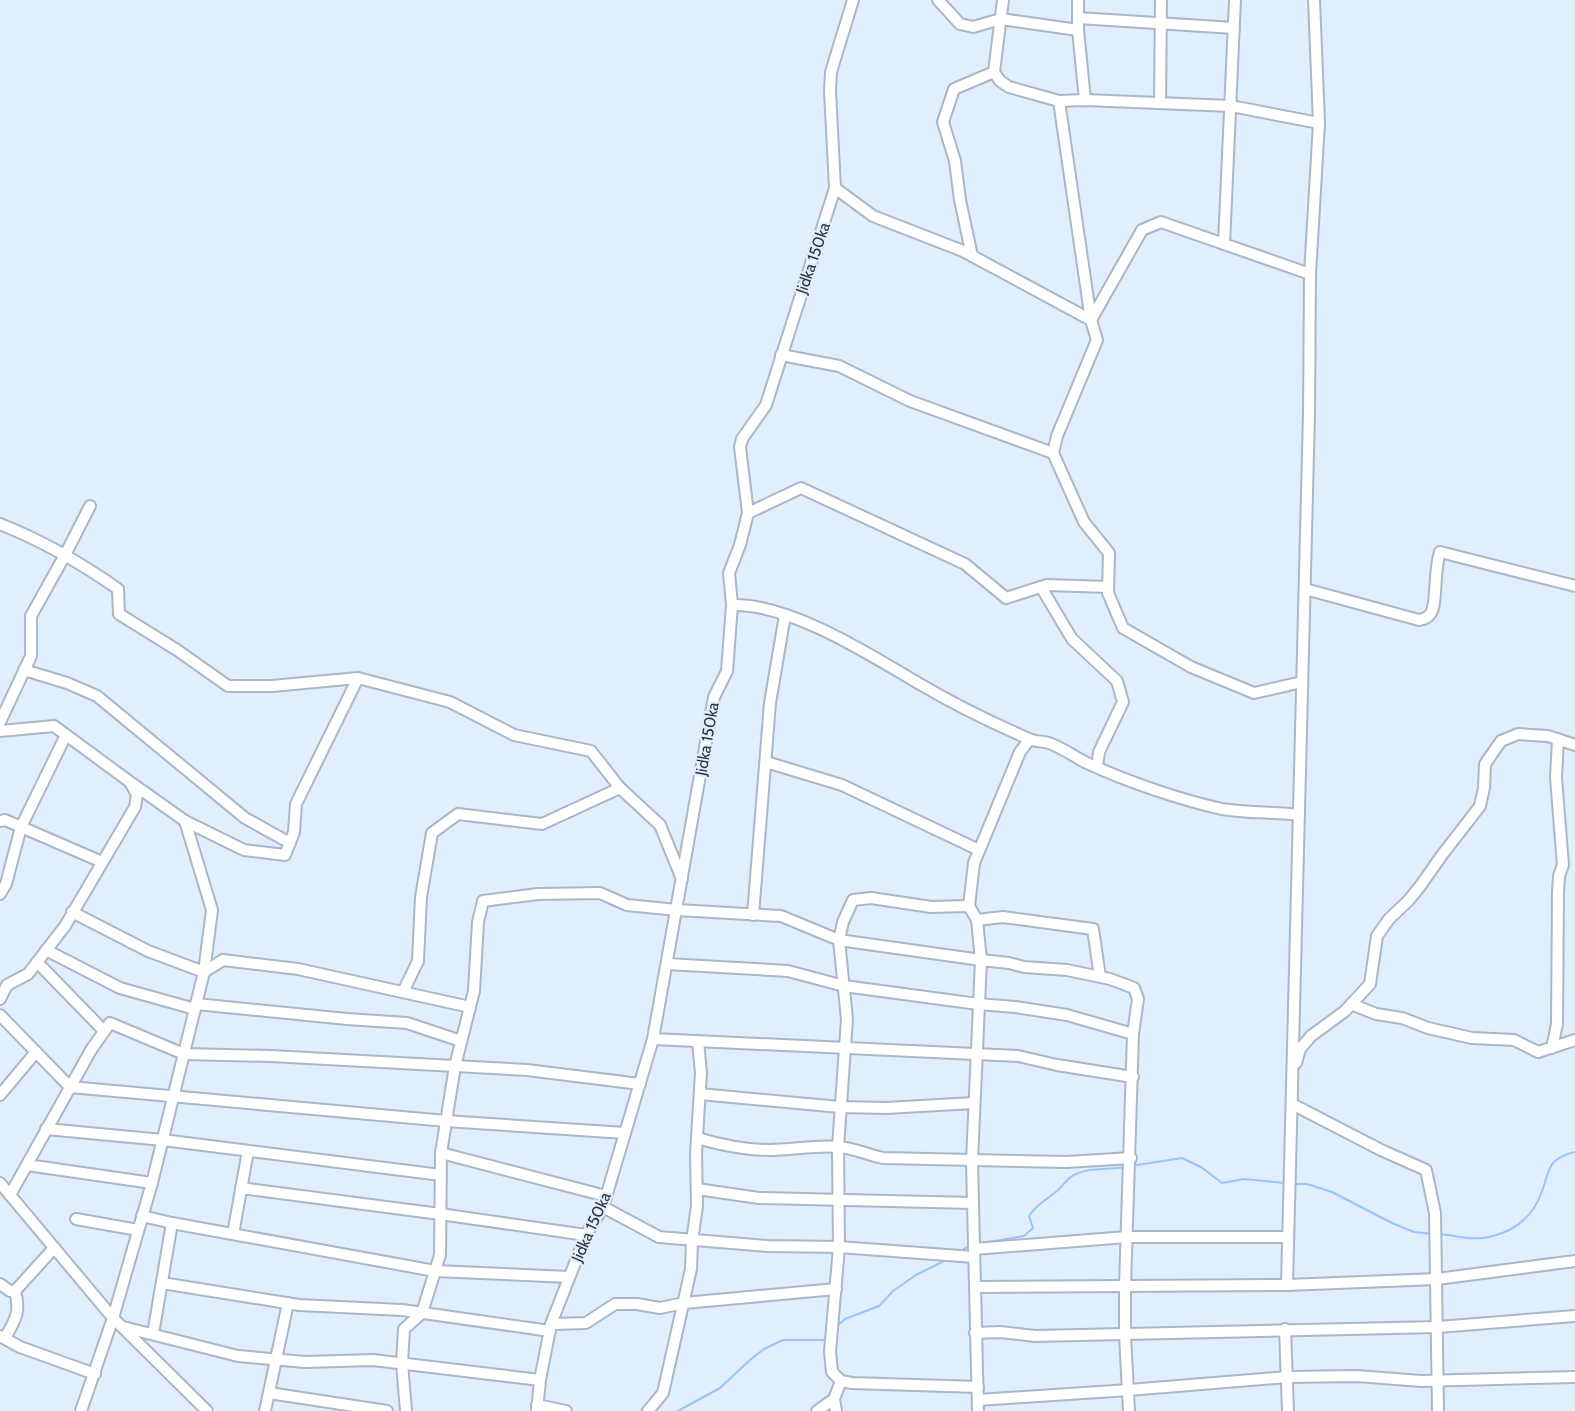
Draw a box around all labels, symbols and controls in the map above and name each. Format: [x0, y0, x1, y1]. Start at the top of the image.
street label: Jidka 150ka [792, 219, 834, 297]
street label: Jidka 150ka [691, 700, 723, 778]
street label: Jidka 150ka [567, 1189, 615, 1266]

